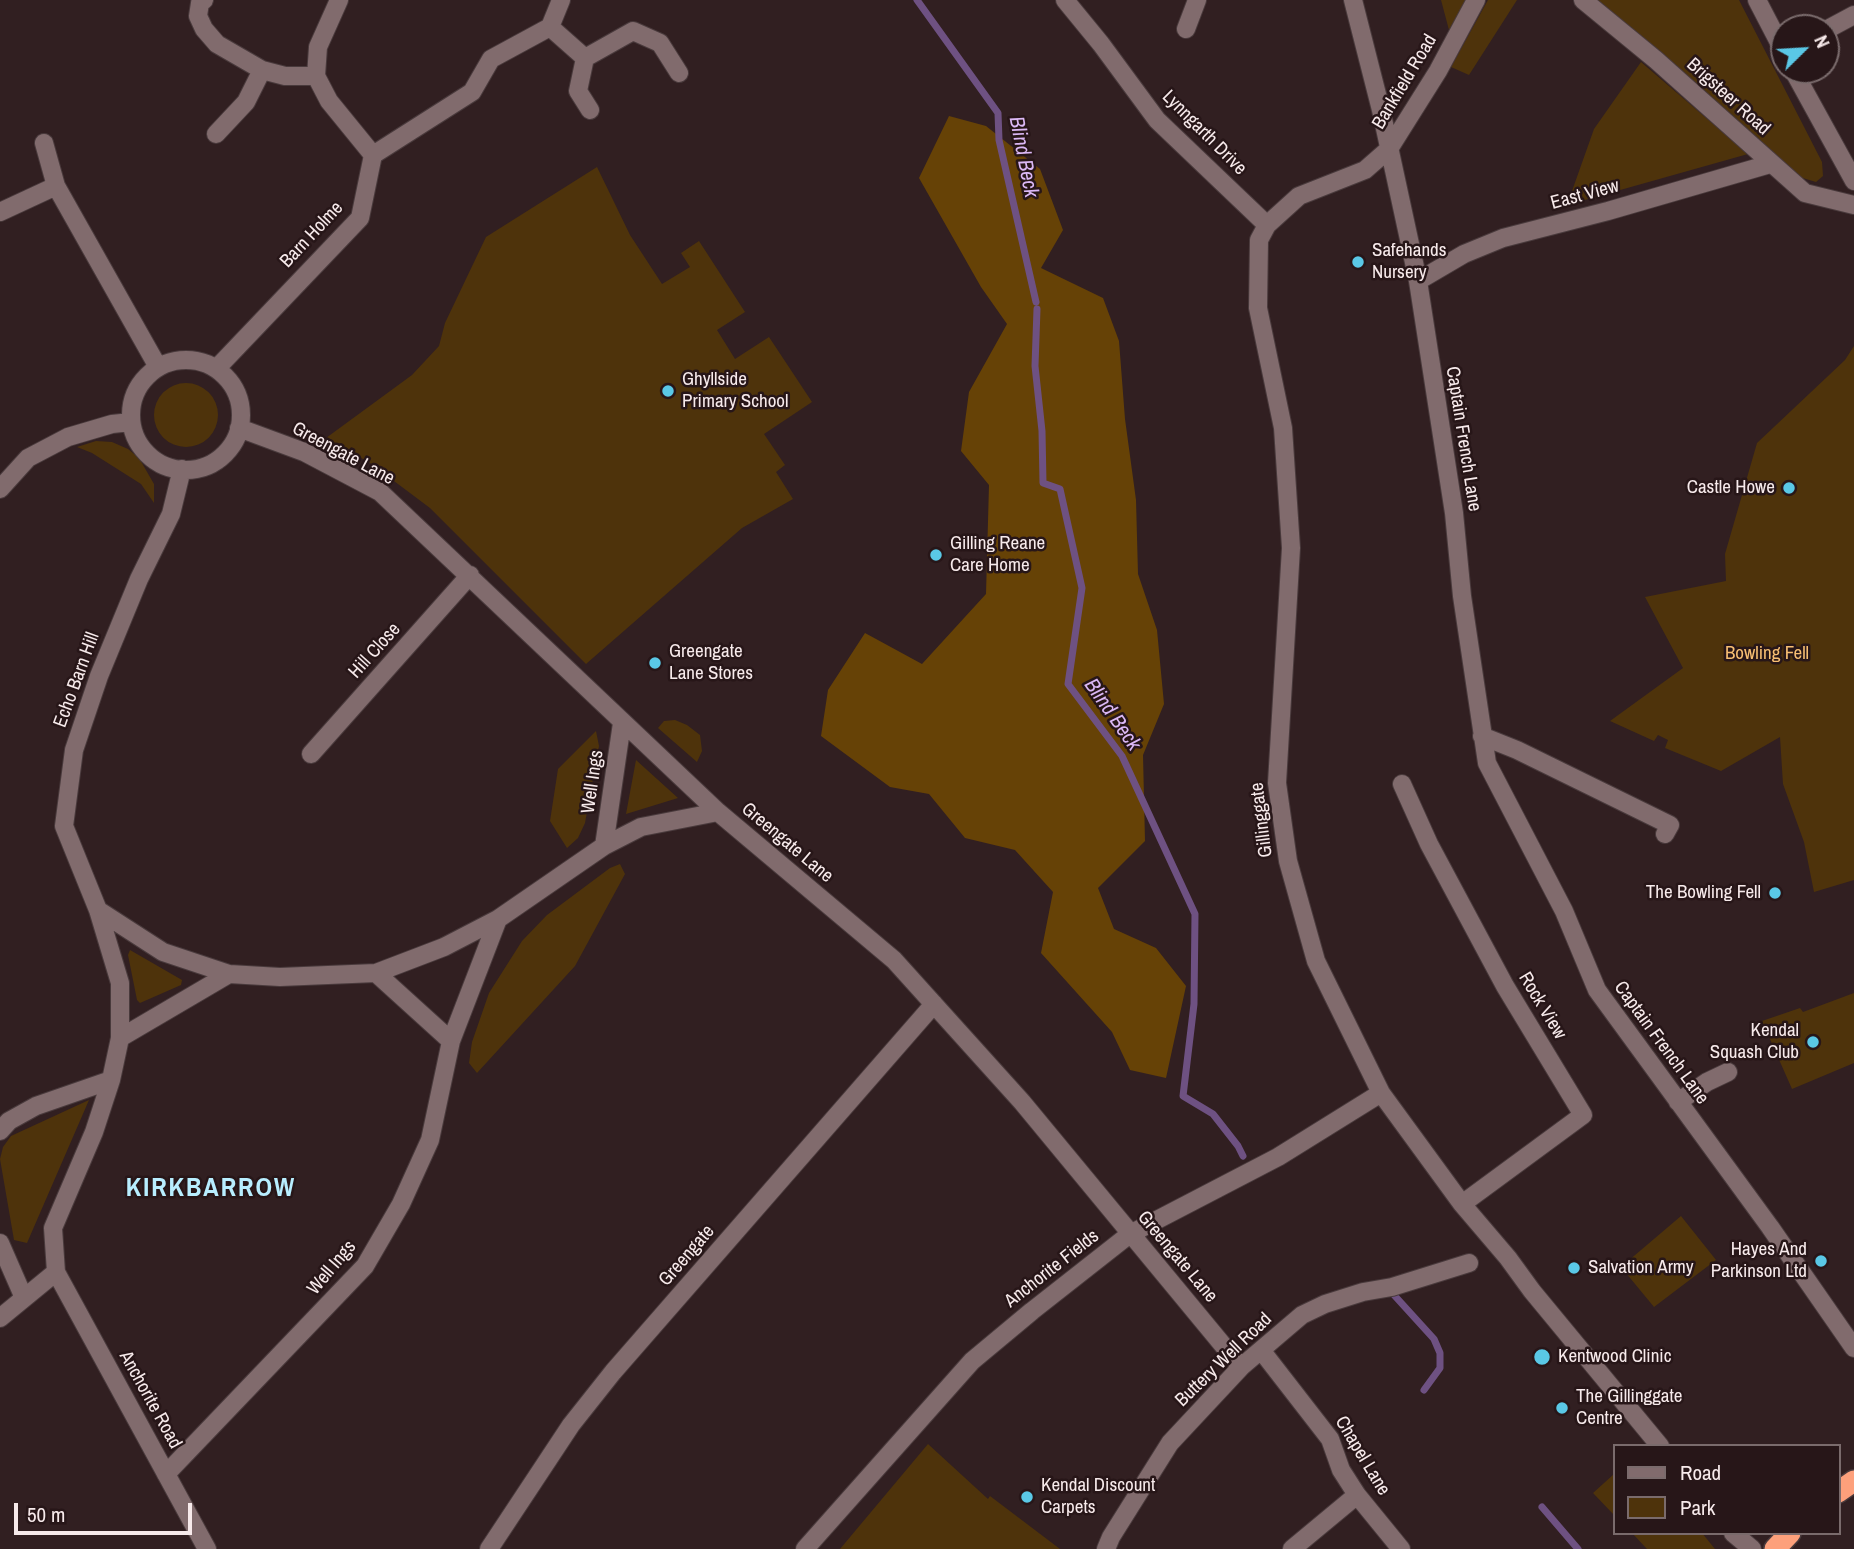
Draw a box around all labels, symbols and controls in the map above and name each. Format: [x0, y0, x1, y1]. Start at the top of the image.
north arrow [1770, 14, 1840, 84]
street label: Bankfield Road [1368, 30, 1442, 134]
text: N [1808, 31, 1837, 52]
street label: Brigsteer Road [1681, 53, 1775, 141]
street label: Lynngarth Drive [1157, 86, 1251, 180]
water label: Blind Beck [1003, 114, 1043, 200]
street label: East View [1548, 175, 1622, 215]
street label: Barn Holme [276, 197, 348, 273]
place label: Safehands Nursery [1372, 240, 1446, 284]
marker: Safehands Nursery [1350, 254, 1366, 270]
street label: Captain French Lane [1440, 365, 1486, 513]
place label: Ghyllside Primary School [682, 369, 788, 413]
marker: Ghyllside Primary School [660, 383, 676, 399]
street label: Greengate Lane [288, 418, 398, 490]
place label: Castle Howe [1687, 477, 1775, 499]
marker: Castle Howe [1781, 480, 1797, 496]
place label: Gilling Reane Care Home [950, 533, 1045, 577]
marker: Gilling Reane Care Home [928, 547, 944, 563]
street label: Hill Close [344, 619, 406, 683]
street label: Echo Barn Hill [49, 629, 105, 731]
place label: Greengate Lane Stores [669, 641, 753, 685]
park label: Bowling Fell [1725, 643, 1809, 665]
marker: Greengate Lane Stores [647, 655, 663, 671]
water label: Blind Beck [1078, 674, 1146, 756]
street label: Well Ings [577, 749, 609, 815]
street label: Gillinggate [1246, 781, 1278, 859]
street label: Greengate Lane [737, 798, 837, 888]
place label: The Bowling Fell [1646, 882, 1761, 904]
marker: The Bowling Fell [1767, 885, 1783, 901]
street label: Rock View [1513, 968, 1571, 1044]
street label: Captain French Lane [1609, 977, 1713, 1109]
place label: Kendal Squash Club [1710, 1020, 1799, 1064]
marker: Kendal Squash Club [1805, 1034, 1821, 1050]
district label: KIRKBARROW [127, 1173, 295, 1205]
street label: Greengate Lane [1132, 1207, 1222, 1307]
street label: Greengate [654, 1221, 720, 1291]
street label: Anchorite Fields [1000, 1225, 1104, 1313]
street label: Well Ings [303, 1236, 361, 1300]
place label: Hayes And Parkinson Ltd [1711, 1239, 1807, 1283]
marker: Hayes And Parkinson Ltd [1813, 1253, 1829, 1269]
place label: Salvation Army [1588, 1257, 1694, 1279]
marker: Salvation Army [1566, 1260, 1582, 1276]
street label: Buttery Well Road [1171, 1308, 1277, 1412]
place label: Kentwood Clinic [1558, 1346, 1671, 1368]
street label: Anchorite Road [114, 1347, 186, 1453]
marker: Kentwood Clinic [1532, 1347, 1552, 1367]
place label: The Gillinggate Centre [1576, 1386, 1683, 1430]
marker: The Gillinggate Centre [1554, 1400, 1570, 1416]
street label: Chapel Lane [1329, 1412, 1395, 1500]
legend [1612, 1444, 1840, 1535]
text: Road [1680, 1458, 1721, 1487]
place label: Kendal Discount Carpets [1041, 1475, 1155, 1519]
marker: Kendal Discount Carpets [1019, 1489, 1035, 1505]
scale bar [18, 1490, 196, 1534]
text: Park [1680, 1493, 1715, 1522]
text: 50 m [27, 1500, 65, 1529]

